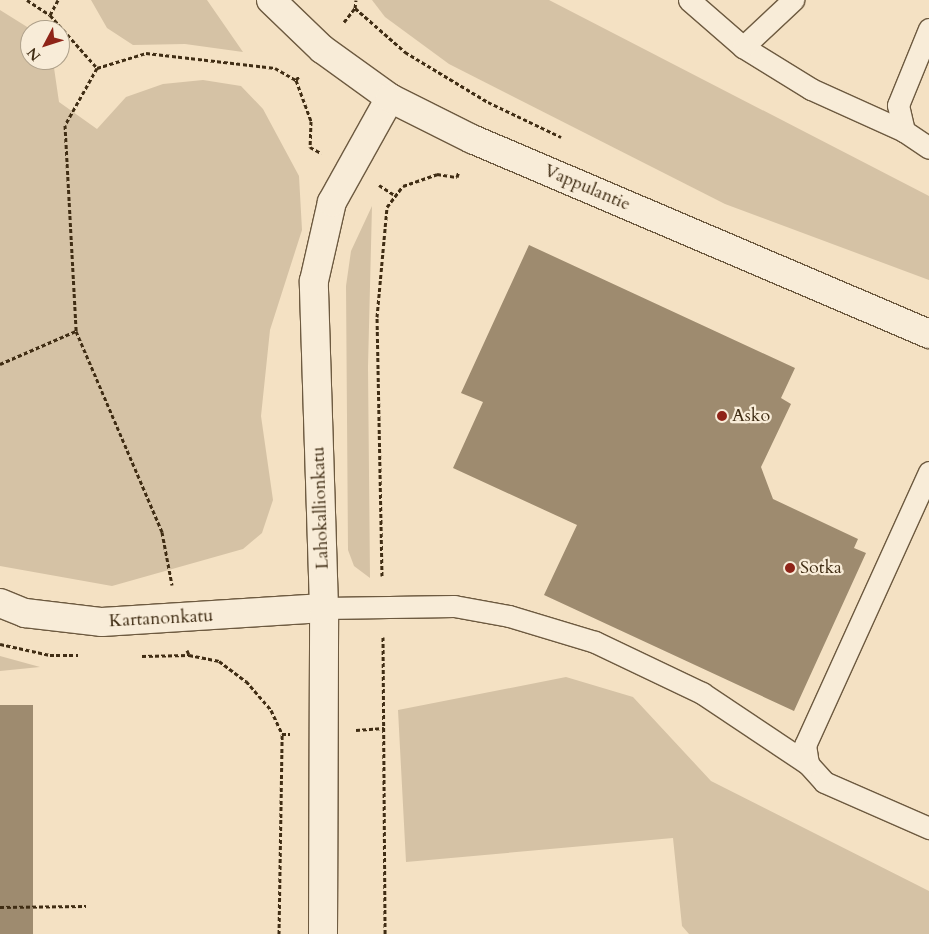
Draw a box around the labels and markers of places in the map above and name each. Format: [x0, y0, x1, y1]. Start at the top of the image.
place label: Asko [732, 405, 770, 427]
marker: Asko [716, 410, 728, 422]
place label: Sotka [800, 557, 842, 579]
marker: Sotka [784, 562, 796, 574]

